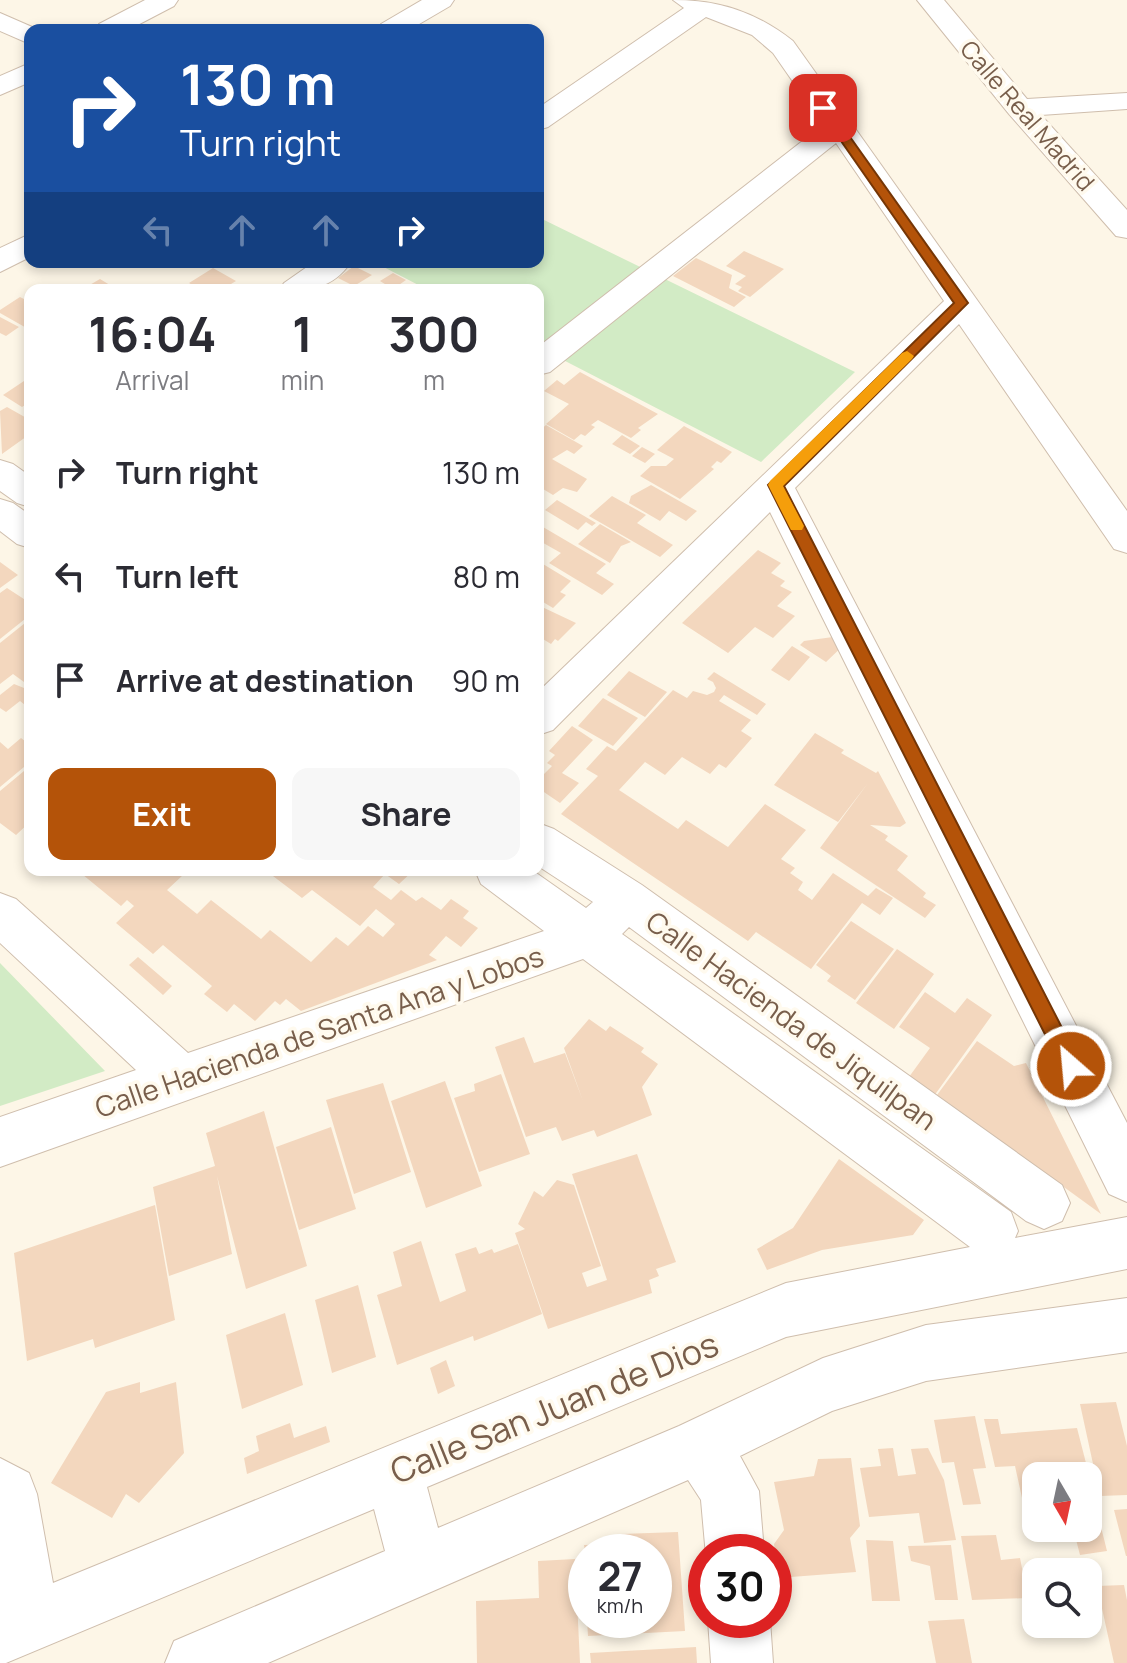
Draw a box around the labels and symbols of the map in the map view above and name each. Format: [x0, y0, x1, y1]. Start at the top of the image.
street label: Calle Real Madrid [953, 33, 1103, 197]
pin [789, 74, 857, 142]
street label: Calle Hacienda de Jiquilpan [639, 902, 945, 1138]
street label: Calle Hacienda de Santa Ana y Lobos [90, 936, 548, 1126]
position arrow [1029, 1024, 1113, 1108]
street label: Calle San Juan de Dios [383, 1320, 725, 1494]
north arrow [1022, 1462, 1102, 1542]
speed limit sign: 30 [688, 1534, 792, 1638]

